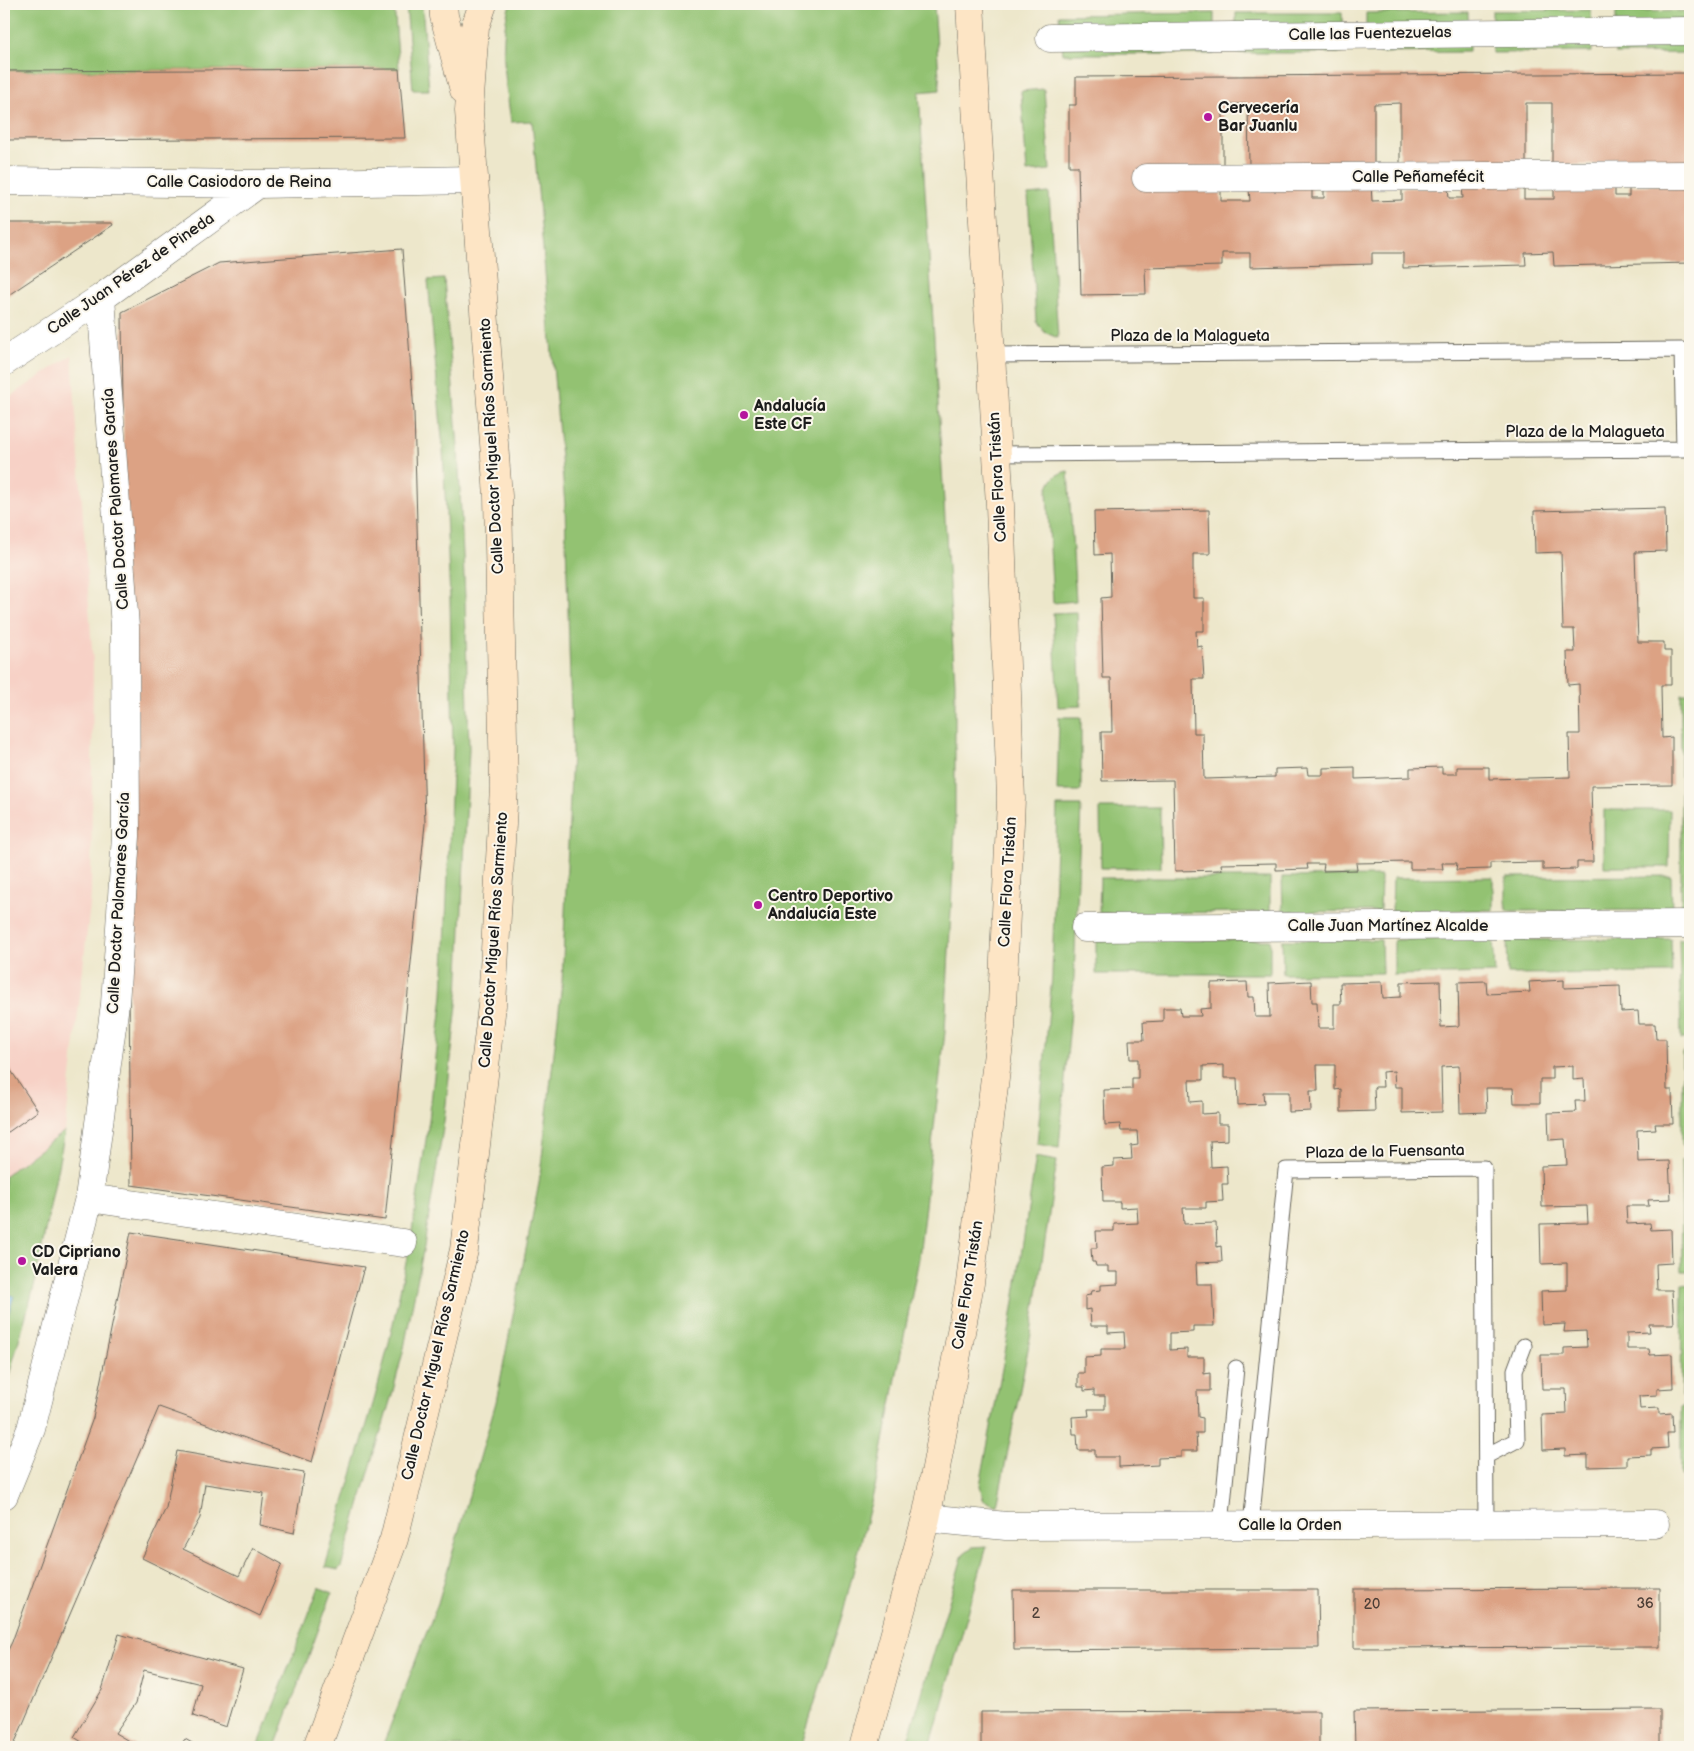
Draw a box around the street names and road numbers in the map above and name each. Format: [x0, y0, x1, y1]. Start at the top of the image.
street label: Calle las Fuentezuelas [1288, 23, 1452, 45]
street label: Calle Peñamefécit [1352, 168, 1484, 187]
street label: Calle Casiodoro de Reina [146, 173, 332, 192]
street label: Calle Juan Pérez de Pineda [44, 209, 218, 339]
street label: Calle Doctor Miguel Ríos Sarmiento [476, 317, 508, 575]
street label: Plaza de la Malagueta [1110, 327, 1270, 346]
street label: Calle Doctor Palomares García [99, 387, 133, 611]
street label: Calle Flora Tristán [985, 411, 1011, 543]
street label: Plaza de la Malagueta [1505, 423, 1665, 442]
street label: Calle Doctor Palomares García [104, 792, 134, 1014]
street label: Calle Doctor Miguel Ríos Sarmiento [476, 811, 512, 1069]
street label: Calle Flora Tristán [995, 816, 1021, 948]
street label: Calle Juan Martínez Alcalde [1288, 917, 1489, 936]
street label: Plaza de la Fuensanta [1305, 1141, 1465, 1163]
street label: Calle Flora Tristán [948, 1219, 988, 1351]
street label: Calle Doctor Miguel Ríos Sarmiento [398, 1228, 474, 1482]
street label: Calle la Orden [1238, 1516, 1342, 1535]

